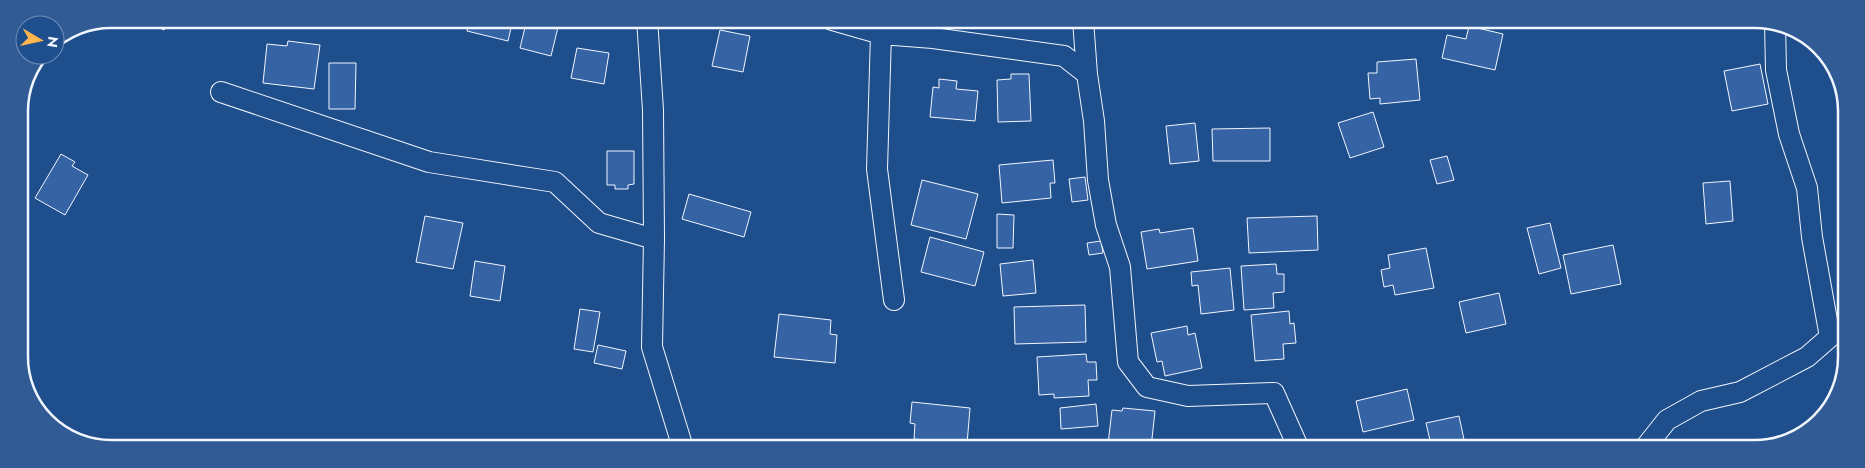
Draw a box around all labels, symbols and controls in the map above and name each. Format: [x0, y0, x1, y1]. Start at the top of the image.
north arrow [15, 15, 65, 65]
text: N [42, 35, 64, 49]

